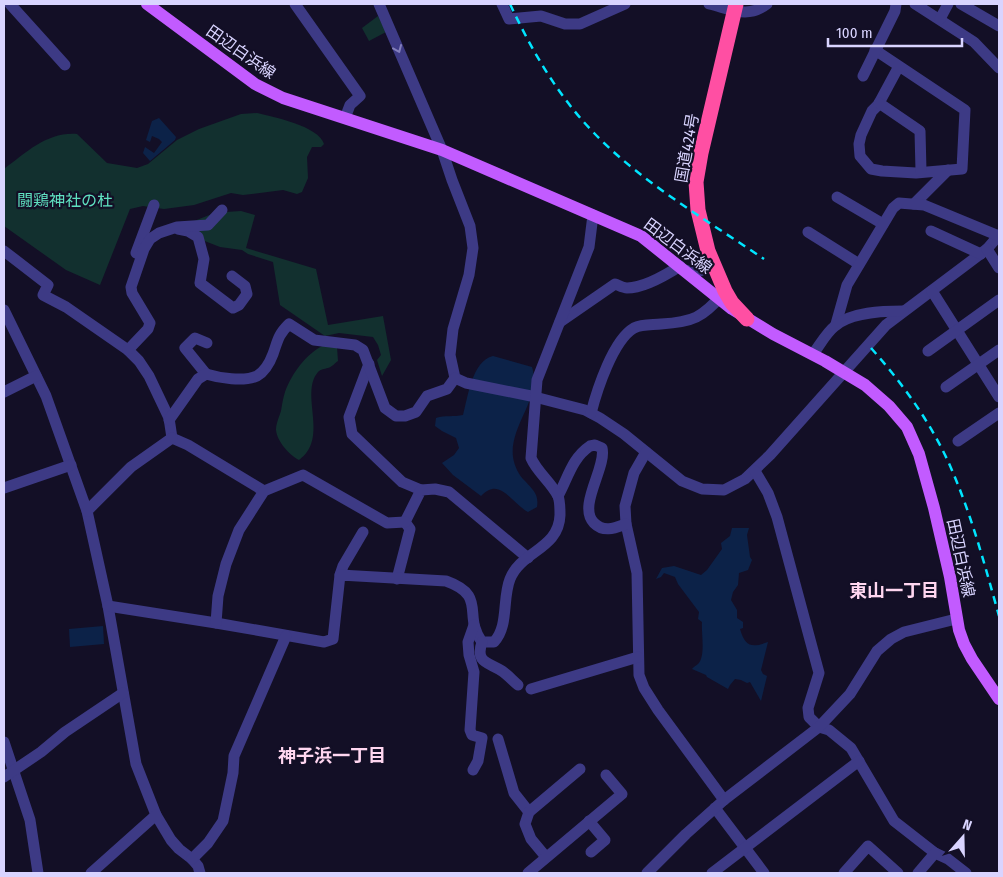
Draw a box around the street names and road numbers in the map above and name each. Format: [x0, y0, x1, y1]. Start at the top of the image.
street label: 田辺白浜線 [203, 21, 279, 83]
street label: 国道424号 [672, 112, 702, 184]
street label: 田辺白浜線 [640, 214, 716, 278]
street label: 田辺白浜線 [943, 517, 979, 599]

